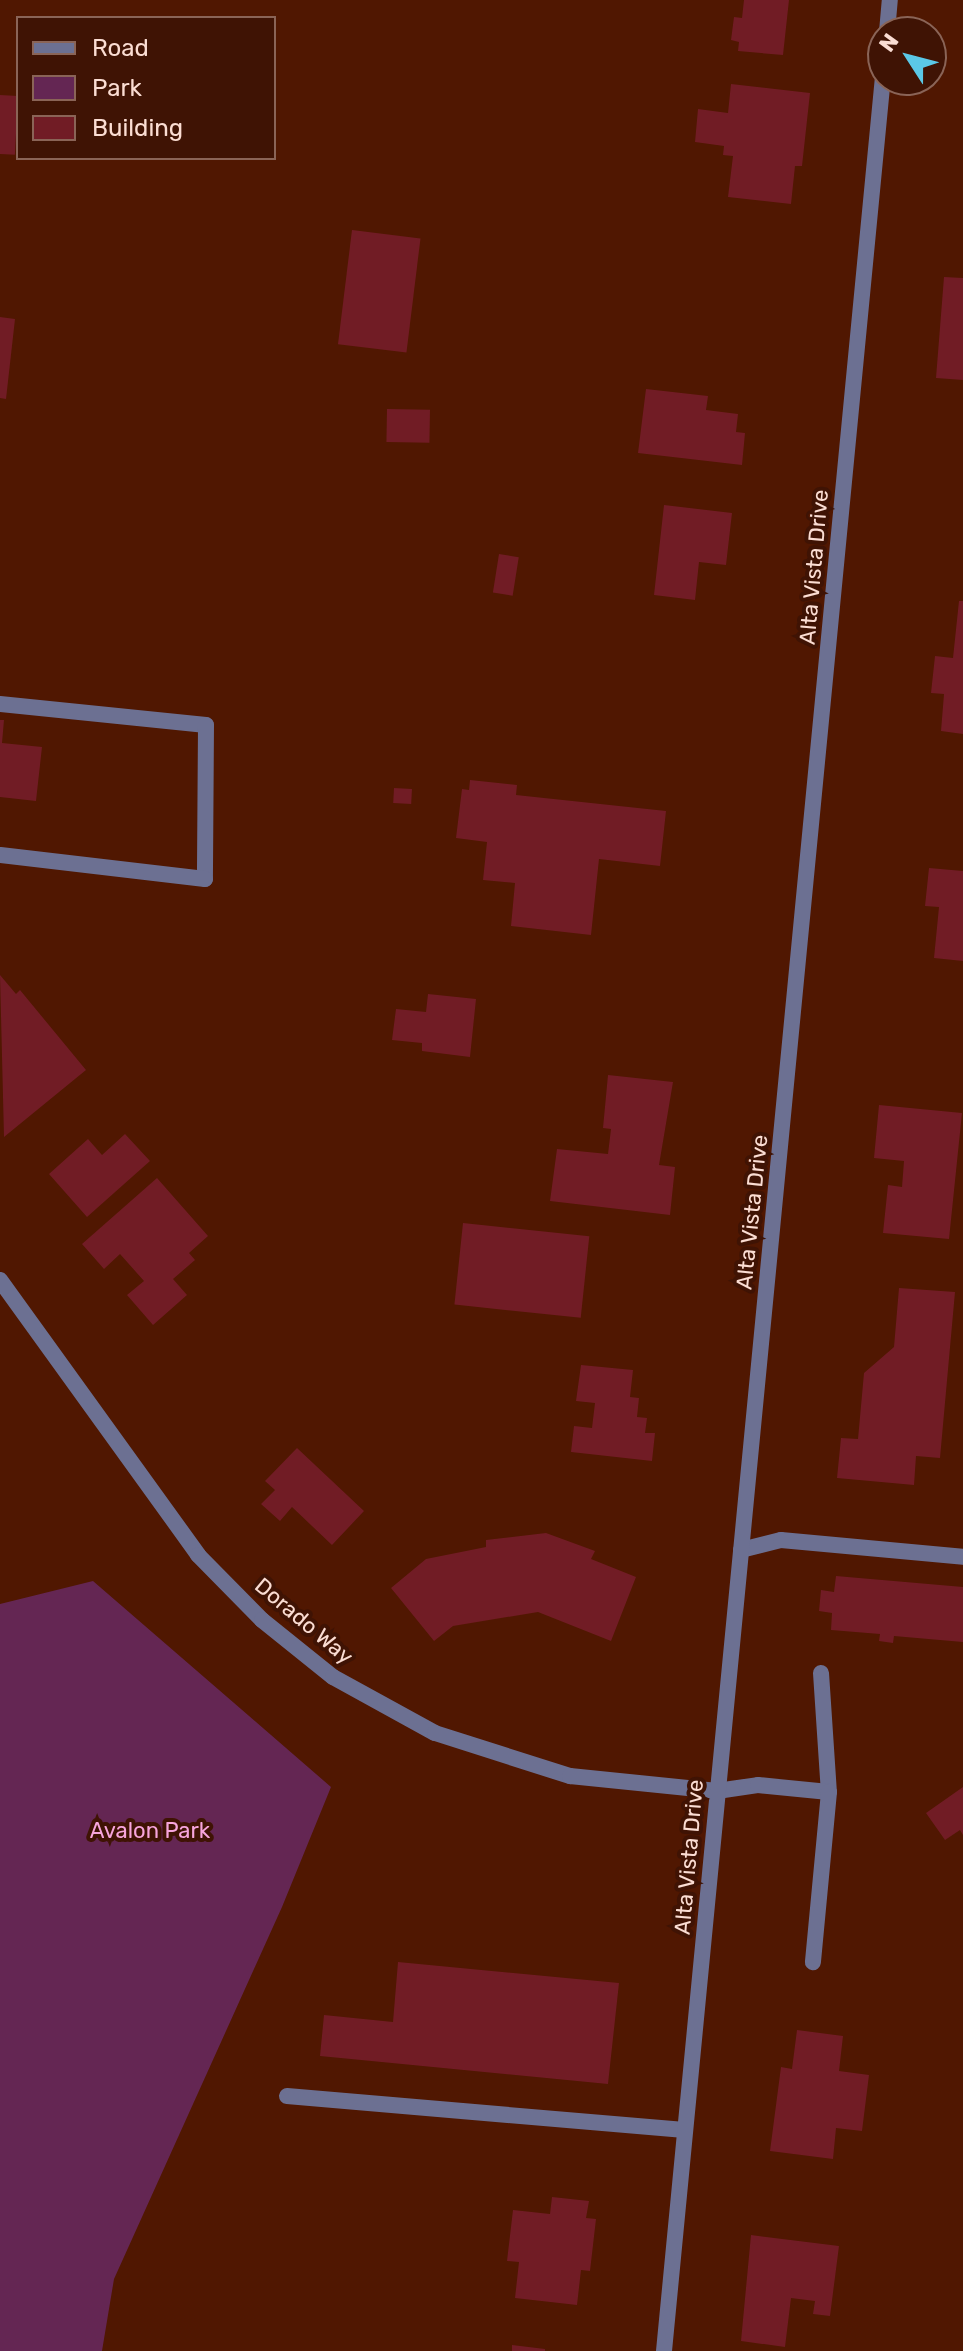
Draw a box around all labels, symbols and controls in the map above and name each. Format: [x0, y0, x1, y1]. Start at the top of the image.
legend [16, 16, 276, 160]
north arrow [867, 16, 947, 96]
text: N [873, 28, 904, 57]
text: Road [92, 34, 149, 62]
text: Park [92, 74, 142, 102]
text: Building [92, 114, 183, 142]
street label: Alta Vista Drive [794, 488, 834, 646]
street label: Alta Vista Drive [731, 1133, 773, 1291]
street label: Dorado Way [249, 1572, 359, 1670]
street label: Alta Vista Drive [669, 1778, 709, 1936]
park label: Avalon Park [90, 1818, 210, 1844]

